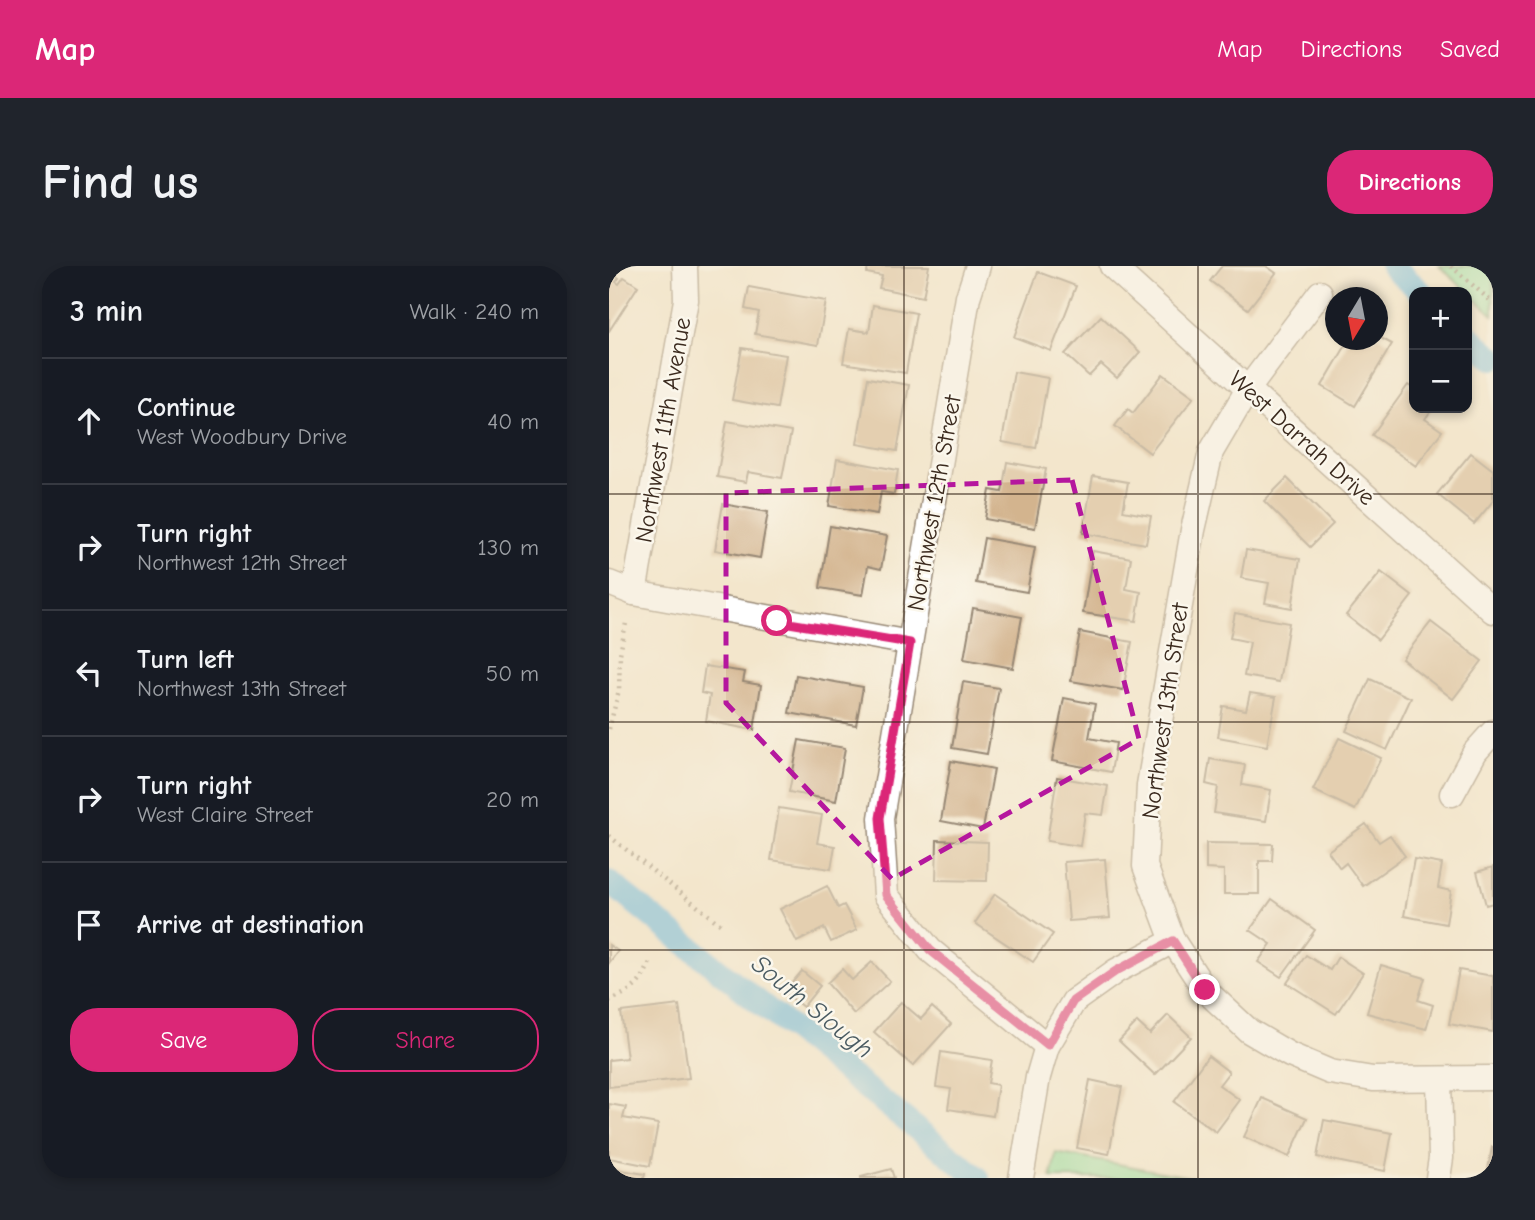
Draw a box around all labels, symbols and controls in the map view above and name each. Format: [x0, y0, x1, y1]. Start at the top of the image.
text: Map [35, 30, 96, 68]
text: Map [1217, 35, 1263, 63]
text: Directions [1301, 35, 1402, 63]
text: Saved [1440, 35, 1500, 63]
button: Directions [1327, 150, 1493, 214]
text: Find us [42, 154, 198, 210]
north arrow [1325, 287, 1388, 350]
map controls [1409, 287, 1472, 413]
button: + [1409, 287, 1472, 350]
text: 3 min [70, 294, 143, 329]
text: Walk · 240 m [409, 298, 539, 325]
street label: Northwest 11th Avenue [629, 315, 697, 545]
button: − [1409, 350, 1472, 413]
street label: West Darrah Drive [1223, 365, 1381, 511]
street label: Northwest 12th Street [901, 392, 967, 613]
text: Continue [137, 393, 235, 423]
icon: ahead [70, 402, 108, 440]
text: 40 m [487, 408, 539, 435]
text: West Woodbury Drive [137, 423, 347, 450]
text: Turn right [137, 519, 251, 549]
icon: right [70, 528, 108, 566]
text: 130 m [478, 534, 539, 561]
text: Northwest 12th Street [137, 549, 346, 576]
street label: Northwest 13th Street [1136, 600, 1194, 821]
route start [761, 605, 792, 636]
text: Turn left [137, 645, 234, 675]
icon: left [70, 654, 108, 692]
text: 50 m [486, 660, 539, 687]
text: Northwest 13th Street [137, 675, 346, 702]
text: Turn right [137, 771, 251, 801]
icon: right [70, 780, 108, 818]
text: 20 m [486, 786, 539, 813]
text: West Claire Street [137, 801, 312, 828]
icon: arrive [70, 906, 108, 944]
text: Arrive at destination [137, 910, 364, 940]
water label: South Slough [745, 949, 879, 1065]
route end [1189, 974, 1220, 1005]
button: Save [70, 1008, 298, 1072]
button: Share [312, 1008, 539, 1072]

